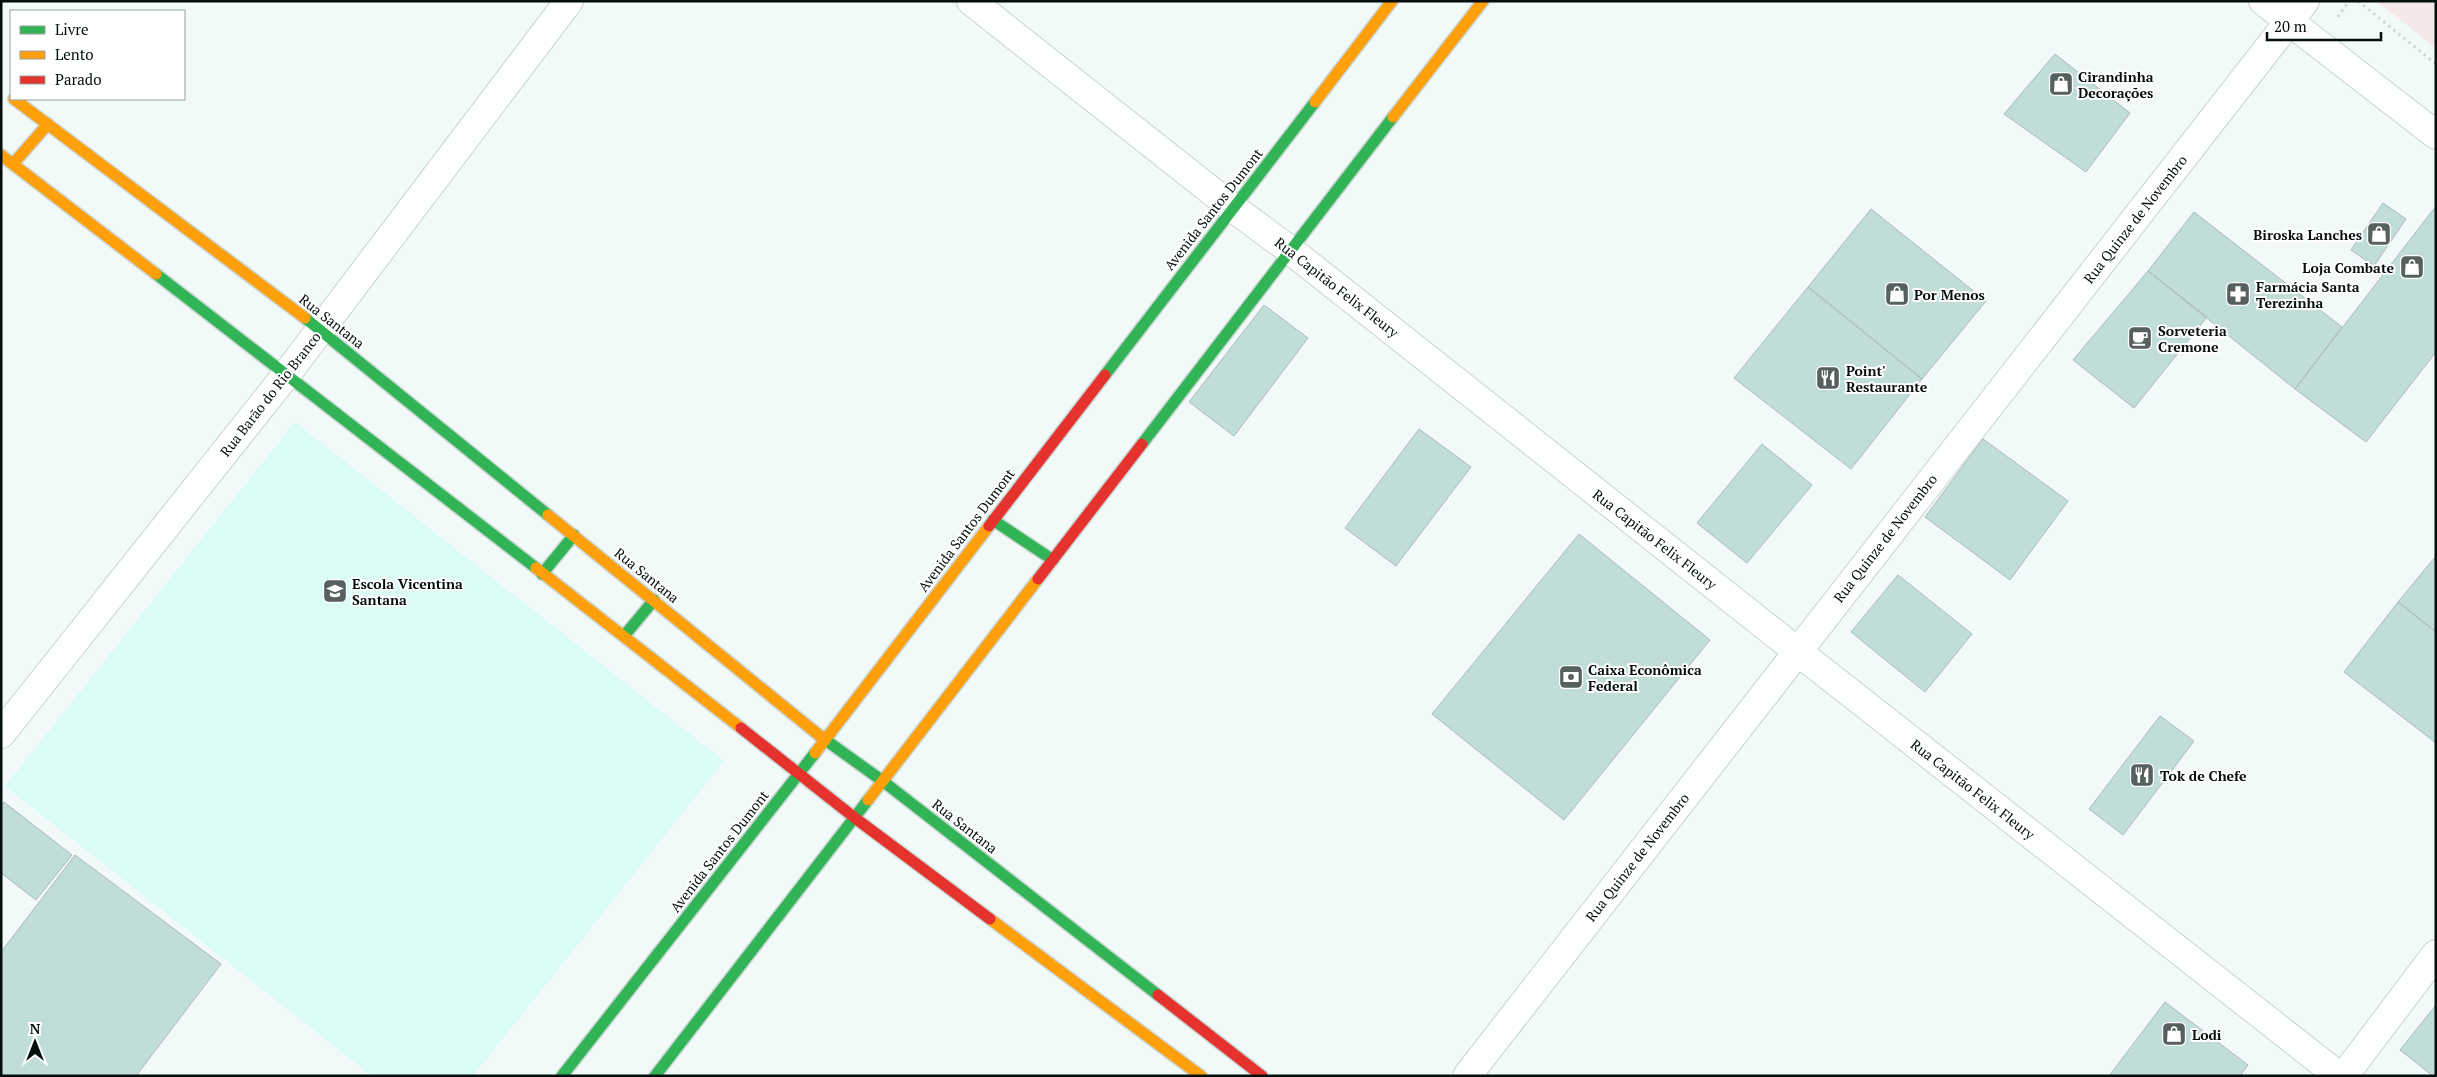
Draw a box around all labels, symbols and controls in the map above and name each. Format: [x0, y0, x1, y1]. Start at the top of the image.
legend [10, 10, 185, 100]
scale bar [2267, 10, 2381, 42]
text: 20 m [2274, 16, 2307, 36]
text: Livre [55, 19, 89, 39]
text: Lento [55, 44, 94, 64]
place label: Cirandinha Decorações [2078, 67, 2154, 102]
text: Parado [55, 69, 101, 89]
shop icon: Cirandinha Decorações [2048, 71, 2074, 97]
street label: Avenida Santos Dumont [1159, 144, 1267, 274]
street label: Rua Quinze de Novembro [2079, 151, 2191, 287]
shop icon: Biroska Lanches [2366, 221, 2392, 247]
place label: Biroska Lanches [2253, 225, 2362, 244]
street label: Rua Capitão Felix Fleury [1271, 233, 1404, 342]
shop icon: Loja Combate [2399, 254, 2425, 280]
place label: Loja Combate [2302, 258, 2394, 277]
place label: Farmácia Santa Terezinha [2256, 277, 2360, 312]
shop icon: Por Menos [1884, 281, 1910, 307]
pharmacy icon: Farmácia Santa Terezinha [2225, 281, 2251, 307]
place label: Por Menos [1914, 285, 1985, 304]
street label: Rua Santana [295, 290, 369, 352]
place label: Sorveteria Cremone [2158, 321, 2227, 356]
cafe icon: Sorveteria Cremone [2127, 325, 2153, 351]
street label: Rua Barão do Rio Branco [215, 328, 325, 460]
place label: Point' Restaurante [1846, 361, 1928, 396]
restaurant icon: Point' Restaurante [1815, 365, 1841, 391]
street label: Avenida Santos Dumont [913, 464, 1019, 596]
street label: Rua Quinze de Novembro [1829, 470, 1941, 606]
street label: Rua Capitão Felix Fleury [1589, 485, 1722, 594]
street label: Rua Santana [611, 543, 683, 607]
place label: Escola Vicentina Santana [352, 574, 463, 609]
school or university icon: Escola Vicentina Santana [322, 578, 348, 604]
place label: Caixa Econômica Federal [1588, 660, 1702, 695]
bank icon: Caixa Econômica Federal [1558, 664, 1584, 690]
street label: Rua Capitão Felix Fleury [1907, 735, 2040, 844]
restaurant icon: Tok de Chefe [2129, 762, 2155, 788]
place label: Tok de Chefe [2160, 766, 2247, 785]
street label: Avenida Santos Dumont [665, 786, 773, 916]
street label: Rua Quinze de Novembro [1581, 789, 1693, 925]
street label: Rua Santana [928, 795, 1002, 857]
north arrow [10, 1017, 60, 1067]
text: N [30, 1019, 41, 1038]
shop icon: Lodi [2161, 1021, 2187, 1047]
place label: Lodi [2192, 1025, 2222, 1044]

